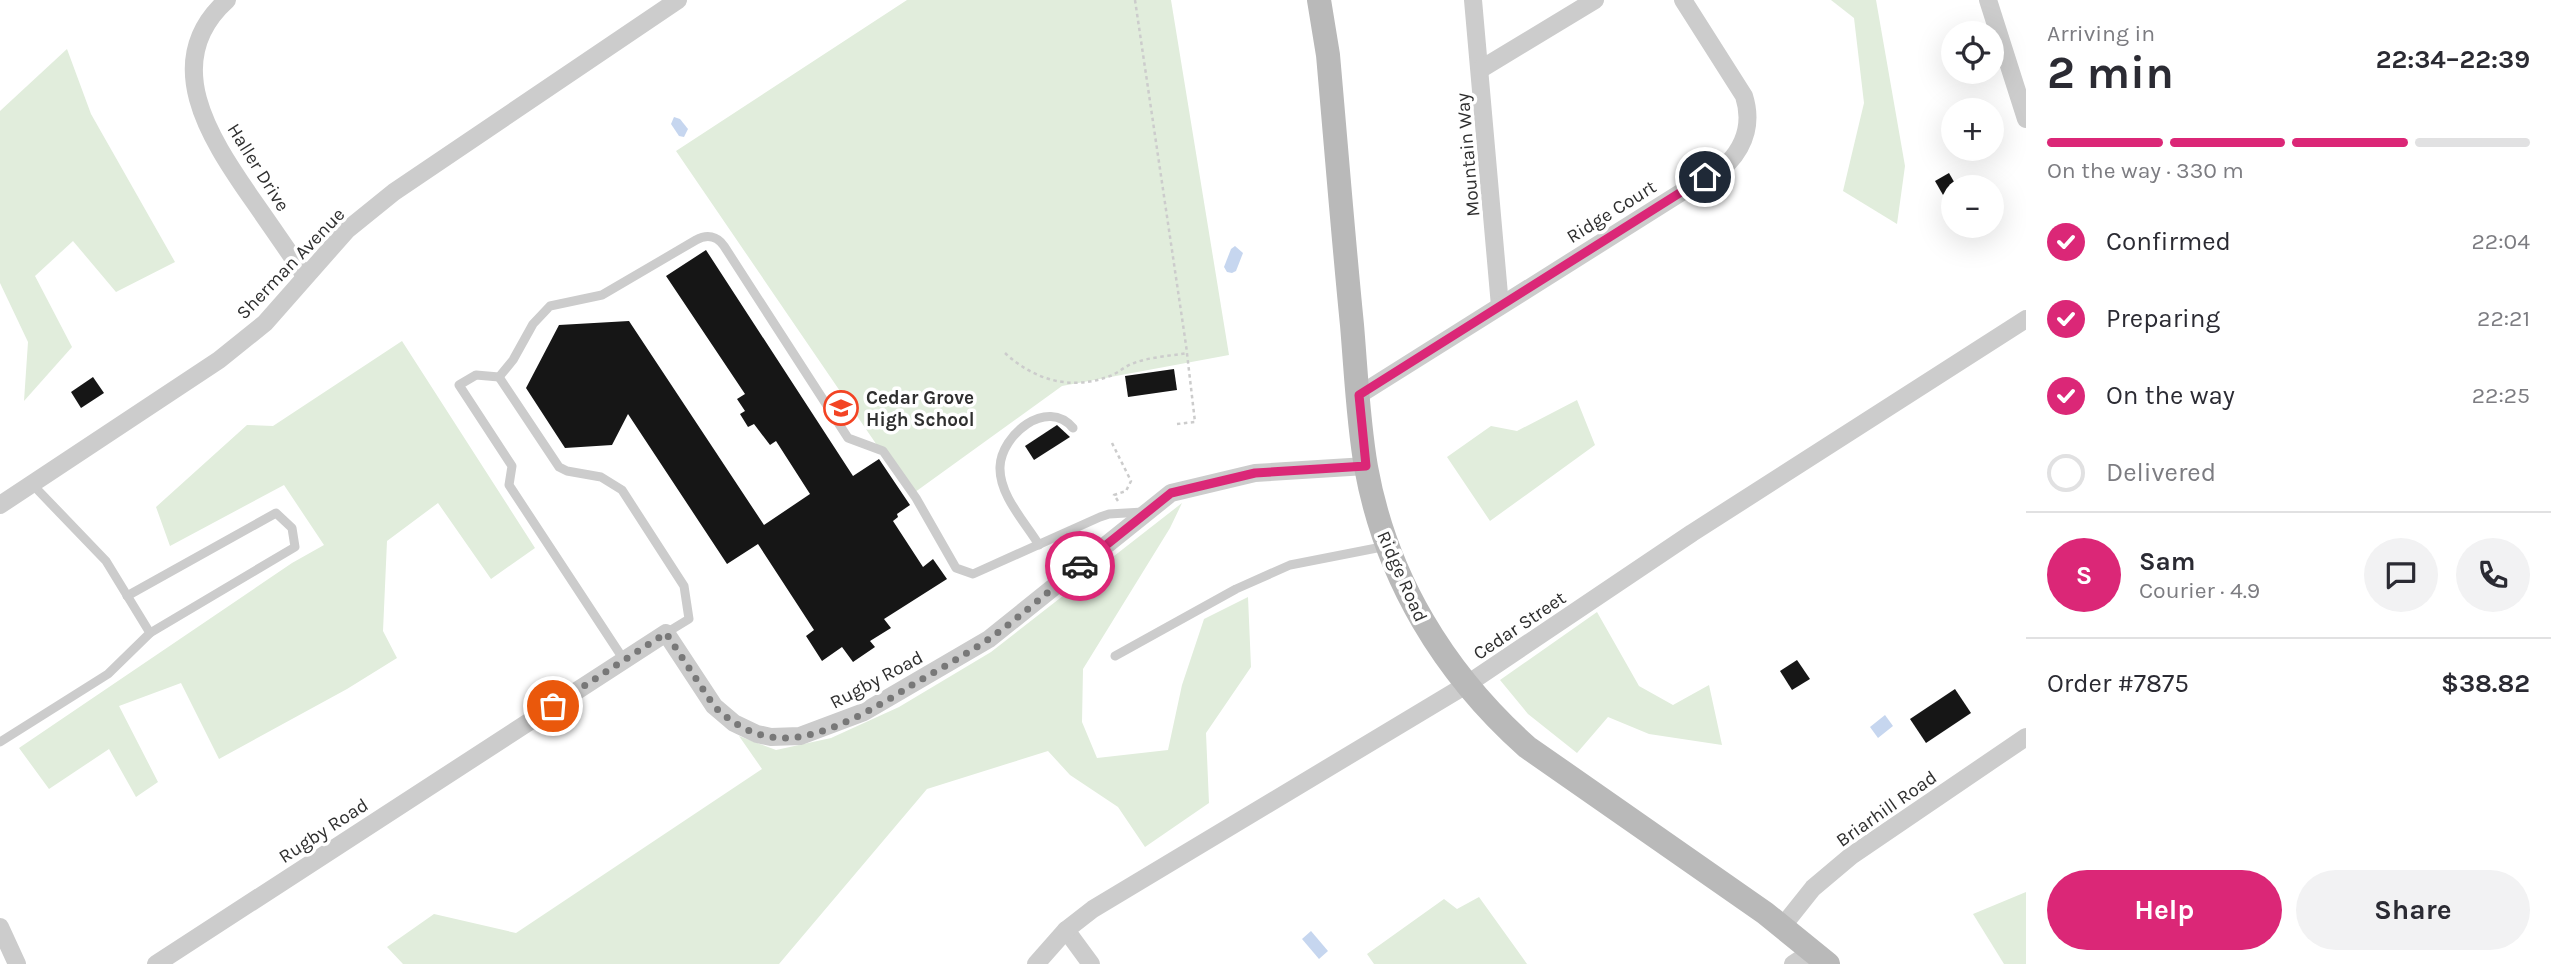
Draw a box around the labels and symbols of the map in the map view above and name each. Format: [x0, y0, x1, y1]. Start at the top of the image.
street label: Mountain Way [1452, 92, 1484, 218]
street label: Haller Drive [223, 120, 294, 215]
pin [1675, 147, 1735, 207]
street label: Ridge Court [1563, 176, 1660, 248]
street label: Sherman Avenue [232, 203, 349, 324]
place label: Cedar Grove High School [866, 387, 975, 431]
school or university icon: Cedar Grove High School [822, 389, 860, 427]
street label: Ridge Road [1372, 527, 1432, 625]
courier [1045, 531, 1115, 601]
street label: Cedar Street [1469, 587, 1570, 665]
street label: Rugby Road [826, 646, 927, 714]
pin [523, 676, 583, 736]
street label: Briarhill Road [1832, 766, 1941, 852]
street label: Rugby Road [275, 794, 372, 868]

